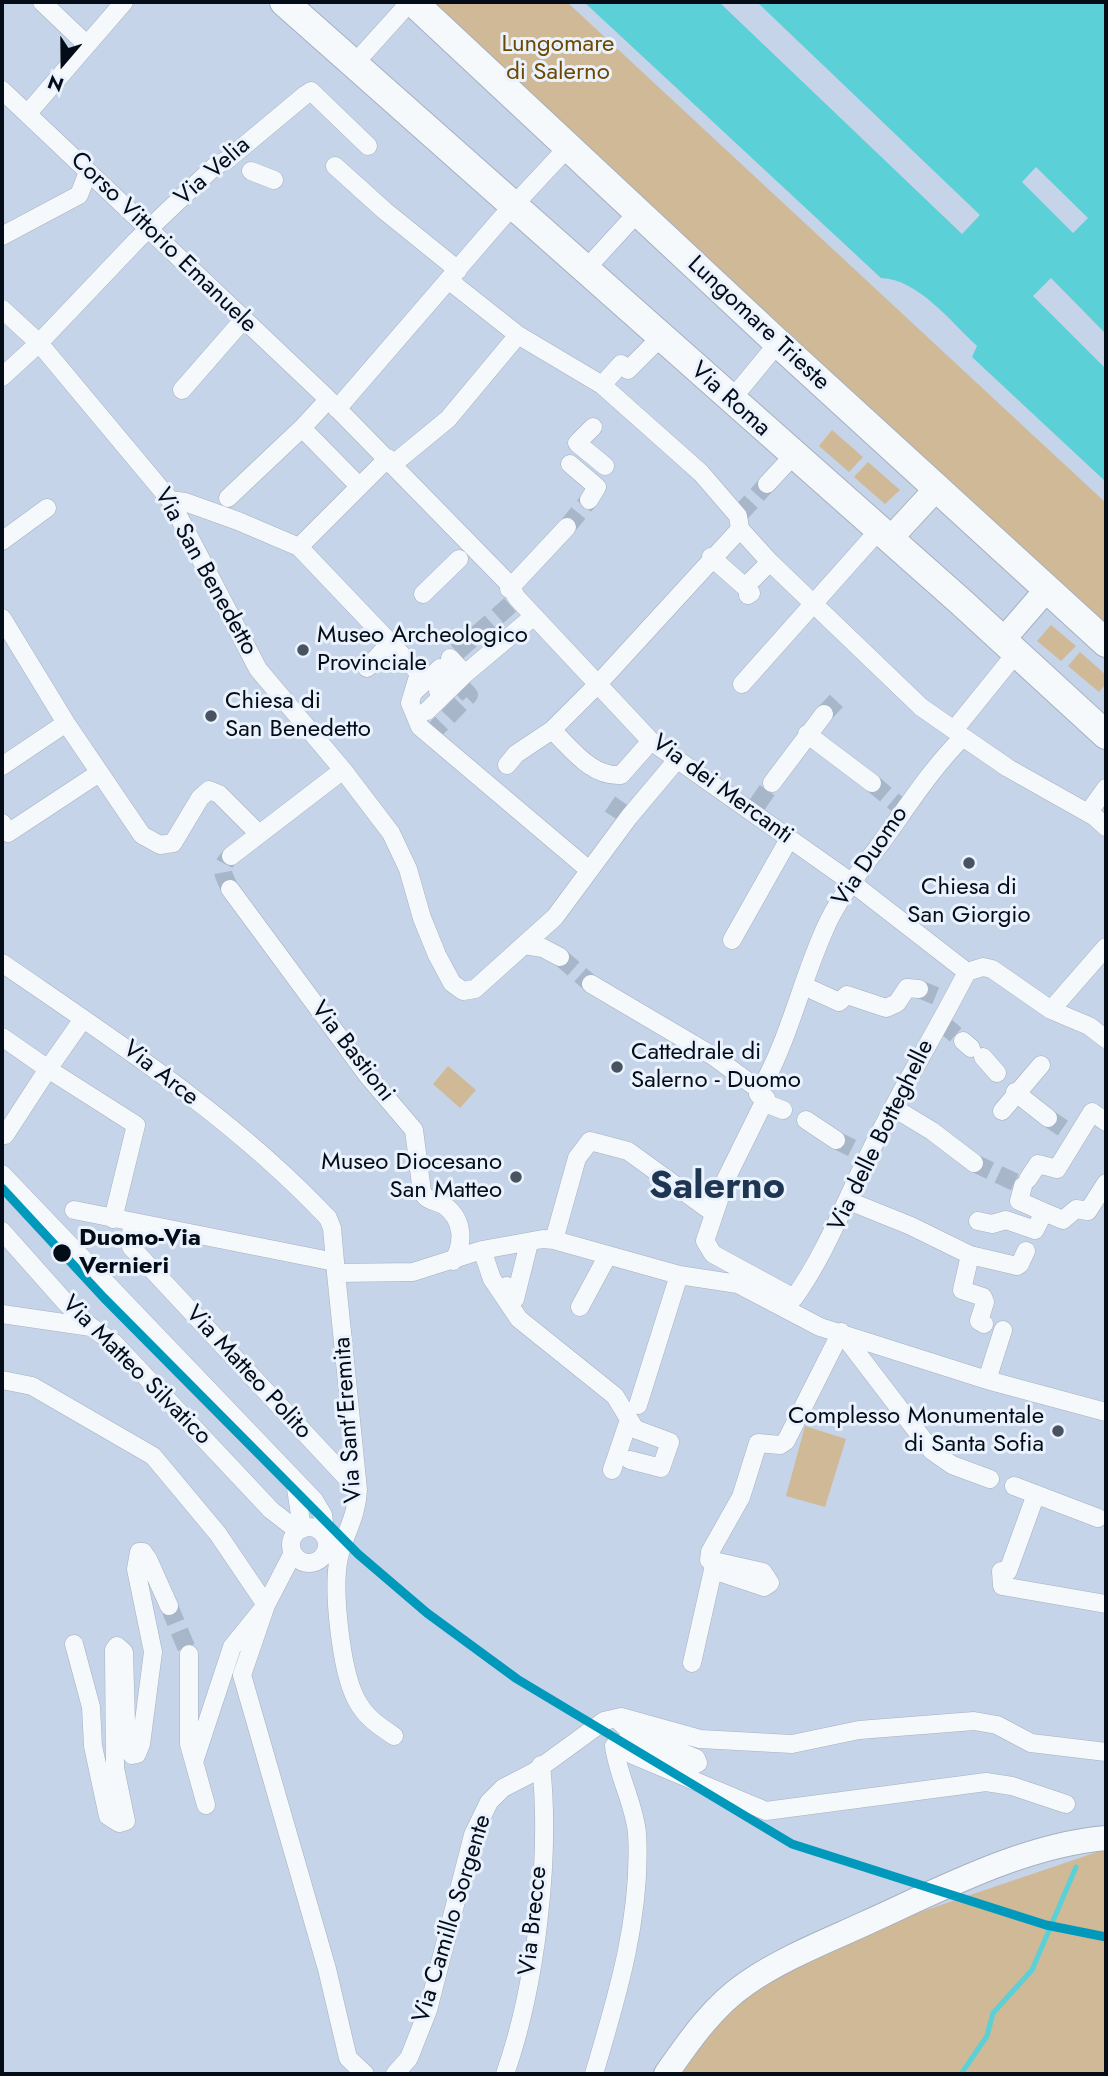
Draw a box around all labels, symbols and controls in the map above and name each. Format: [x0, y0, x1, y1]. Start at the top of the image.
north arrow [28, 28, 98, 98]
park label: Lungomare di Salerno [502, 31, 614, 87]
text: N [44, 68, 67, 98]
street label: Via Velia [169, 131, 257, 213]
street label: Corso Vittorio Emanuele [64, 146, 262, 340]
street label: Lungomare Trieste [681, 251, 835, 397]
street label: Via Roma [684, 357, 776, 443]
street label: Via San Benedetto [147, 483, 263, 661]
place label: Museo Archeologico Provinciale [317, 622, 528, 678]
marker: Museo Archeologico Provinciale [295, 642, 311, 658]
place label: Chiesa di San Benedetto [225, 688, 371, 744]
marker: Chiesa di San Benedetto [203, 708, 219, 724]
street label: Via dei Mercanti [646, 729, 798, 851]
street label: Via Duomo [827, 801, 915, 913]
marker: Chiesa di San Giorgio [961, 855, 977, 871]
place label: Chiesa di San Giorgio [907, 874, 1031, 930]
street label: Via Bastioni [304, 996, 400, 1108]
street label: Via Arce [116, 1035, 204, 1113]
street label: Via delle Botteghelle [823, 1035, 941, 1237]
place label: Cattedrale di Salerno - Duomo [631, 1039, 801, 1095]
marker: Cattedrale di Salerno - Duomo [609, 1059, 625, 1075]
place label: Museo Diocesano San Matteo [321, 1149, 502, 1205]
district label: Salerno [649, 1166, 785, 1212]
marker: Museo Diocesano San Matteo [508, 1169, 524, 1185]
place label: Duomo-Via Vernieri [79, 1225, 201, 1281]
marker: Duomo-Via Vernieri [51, 1242, 73, 1264]
street label: Via Matteo Silvatico [55, 1290, 217, 1452]
street label: Via Matteo Polito [179, 1300, 317, 1446]
street label: Via Sant'Eremita [329, 1336, 369, 1504]
place label: Complesso Monumentale di Santa Sofia [788, 1403, 1044, 1459]
marker: Complesso Monumentale di Santa Sofia [1050, 1423, 1066, 1439]
street label: Via Camillo Sorgente [408, 1812, 498, 2026]
street label: Via Brecce [514, 1865, 554, 1977]

